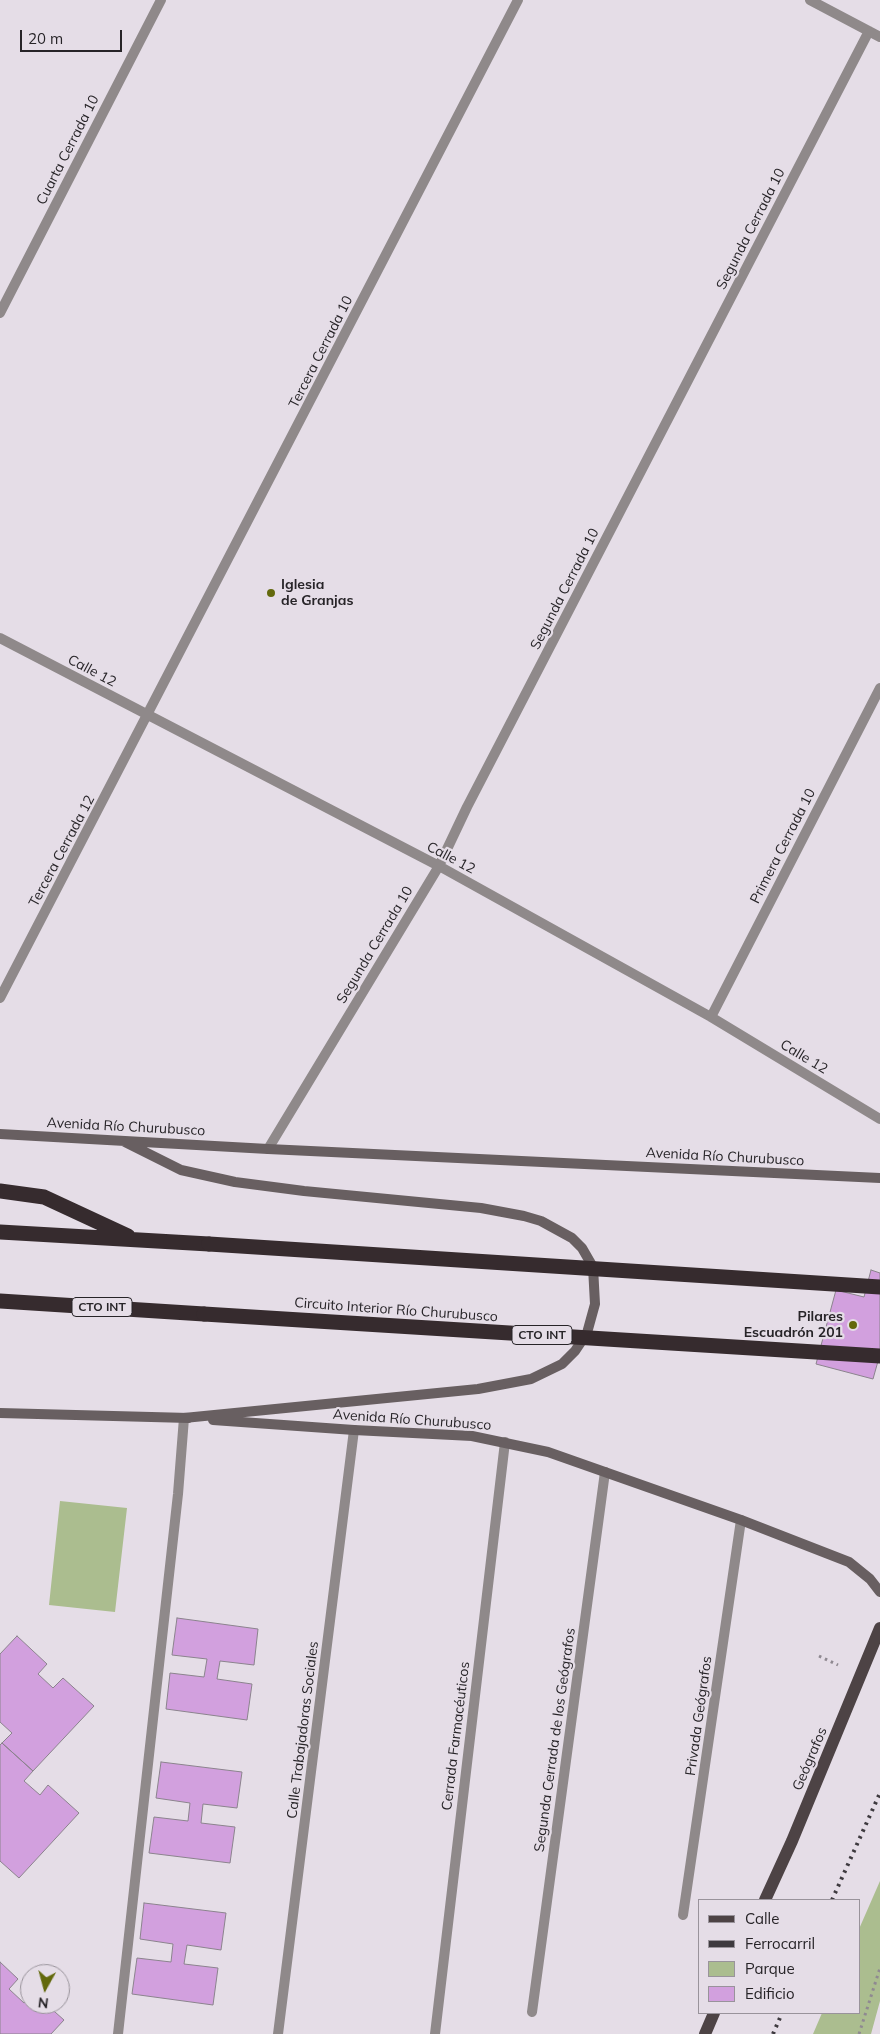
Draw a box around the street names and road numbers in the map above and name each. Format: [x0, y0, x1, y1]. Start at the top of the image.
street label: Cuarta Cerrada 10 [33, 92, 103, 208]
street label: Segunda Cerrada 10 [713, 166, 789, 292]
street label: Tercera Cerrada 10 [285, 293, 357, 411]
street label: Segunda Cerrada 10 [527, 526, 603, 652]
street label: Calle 12 [65, 651, 119, 691]
street label: Primera Cerrada 10 [747, 786, 819, 906]
street label: Tercera Cerrada 12 [25, 792, 99, 910]
street label: Calle 12 [424, 838, 478, 878]
street label: Segunda Cerrada 10 [333, 883, 417, 1007]
street label: Calle 12 [777, 1036, 831, 1078]
street label: Avenida Río Churubusco [46, 1114, 206, 1140]
street label: Avenida Río Churubusco [645, 1144, 805, 1170]
street label: Circuito Interior Río Churubusco [294, 1295, 498, 1325]
road number: CTO INT [72, 1298, 132, 1316]
road number: CTO INT [512, 1326, 572, 1344]
street label: Avenida Río Churubusco [332, 1406, 492, 1434]
street label: Segunda Cerrada de los Geógrafos [531, 1627, 579, 1853]
street label: Calle Trabajadoras Sociales [284, 1640, 322, 1820]
street label: Privada Geógrafos [682, 1655, 716, 1777]
street label: Cerrada Farmacéuticos [439, 1661, 473, 1811]
street label: Geógrafos [789, 1725, 831, 1793]

